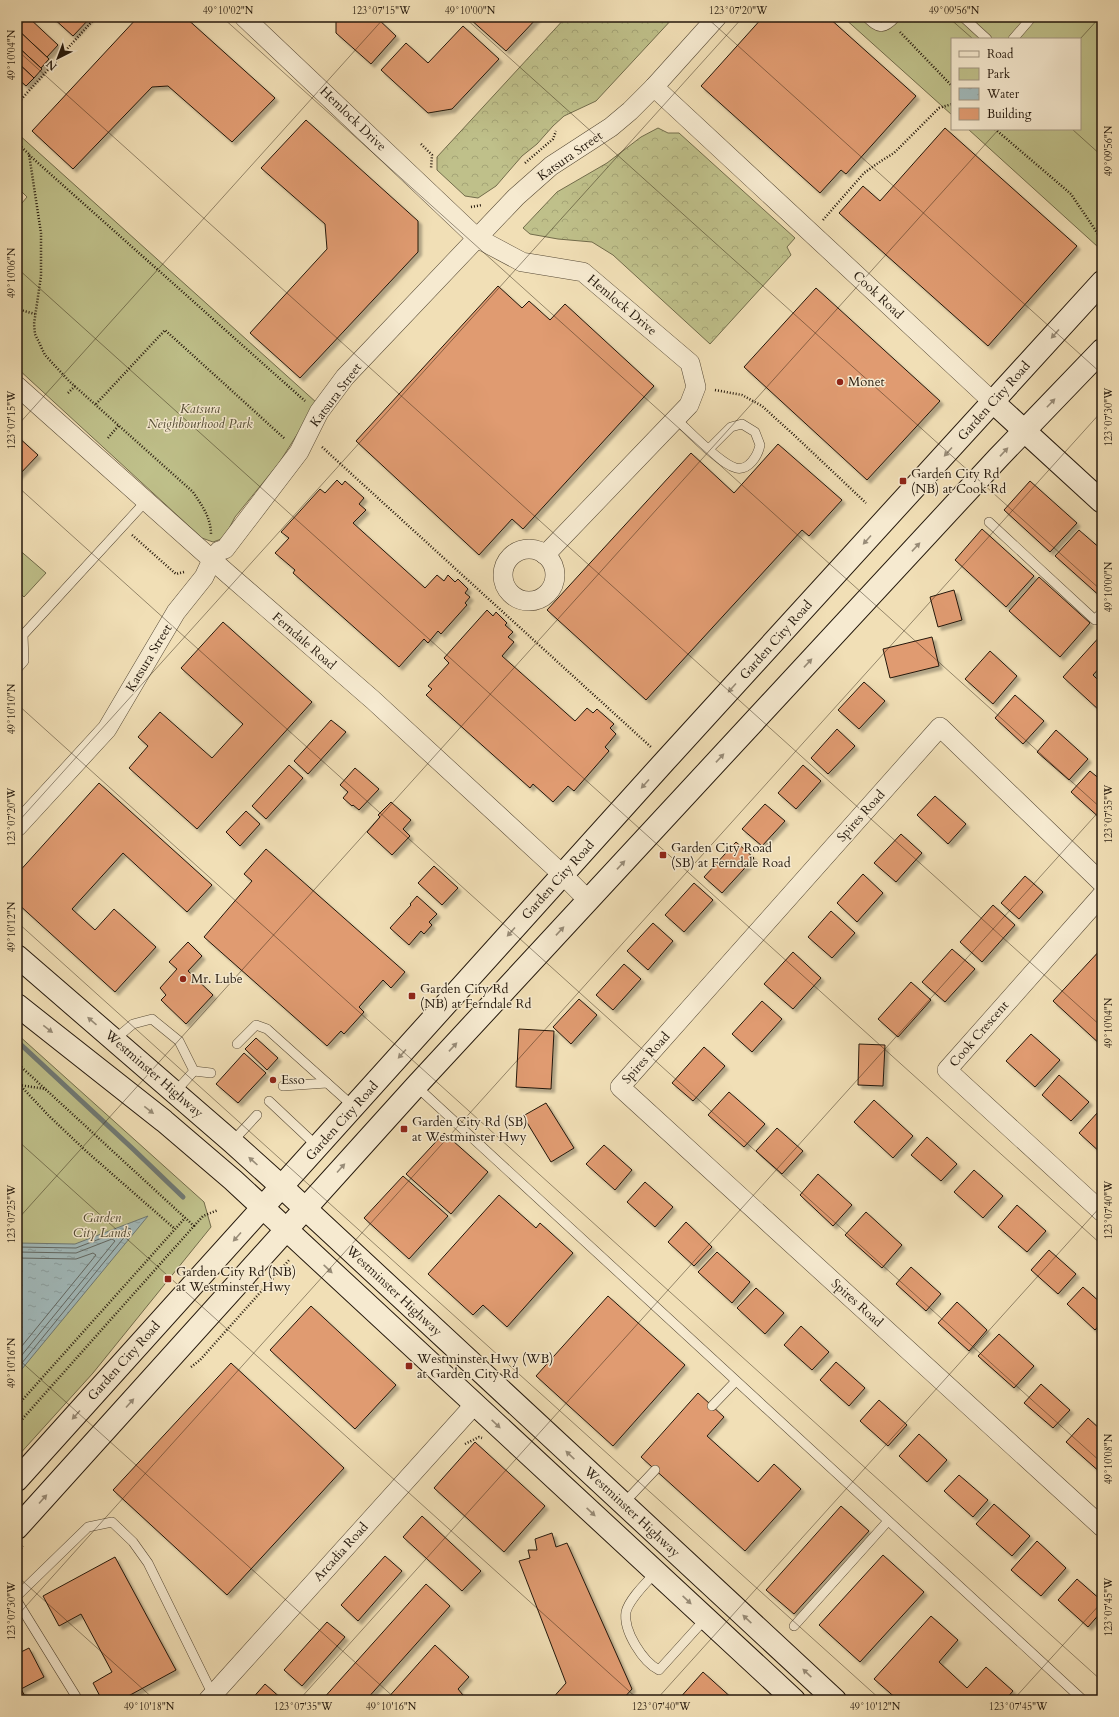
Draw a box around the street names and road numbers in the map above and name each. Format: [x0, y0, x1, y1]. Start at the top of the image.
street label: Hemlock Drive [316, 83, 390, 155]
street label: Katsura Street [534, 127, 606, 185]
street label: Cook Road [849, 267, 907, 323]
street label: Hemlock Drive [583, 270, 661, 340]
street label: Garden City Road [954, 357, 1035, 445]
street label: Katsura Street [306, 359, 366, 431]
street label: Garden City Road [736, 596, 817, 684]
street label: Ferndale Road [268, 608, 340, 674]
street label: Katsura Street [122, 621, 176, 695]
street label: Spires Road [833, 786, 889, 846]
street label: Garden City Road [518, 836, 599, 924]
street label: Cook Crescent [945, 997, 1013, 1071]
street label: Westminster Highway [100, 1025, 207, 1122]
street label: Spires Road [618, 1028, 674, 1088]
street label: Garden City Road [302, 1077, 383, 1165]
street label: Westminster Highway [341, 1241, 446, 1340]
street label: Spires Road [827, 1275, 887, 1331]
street label: Garden City Road [84, 1317, 165, 1405]
street label: Westminster Highway [579, 1462, 684, 1561]
street label: Arcadia Road [310, 1519, 372, 1585]

